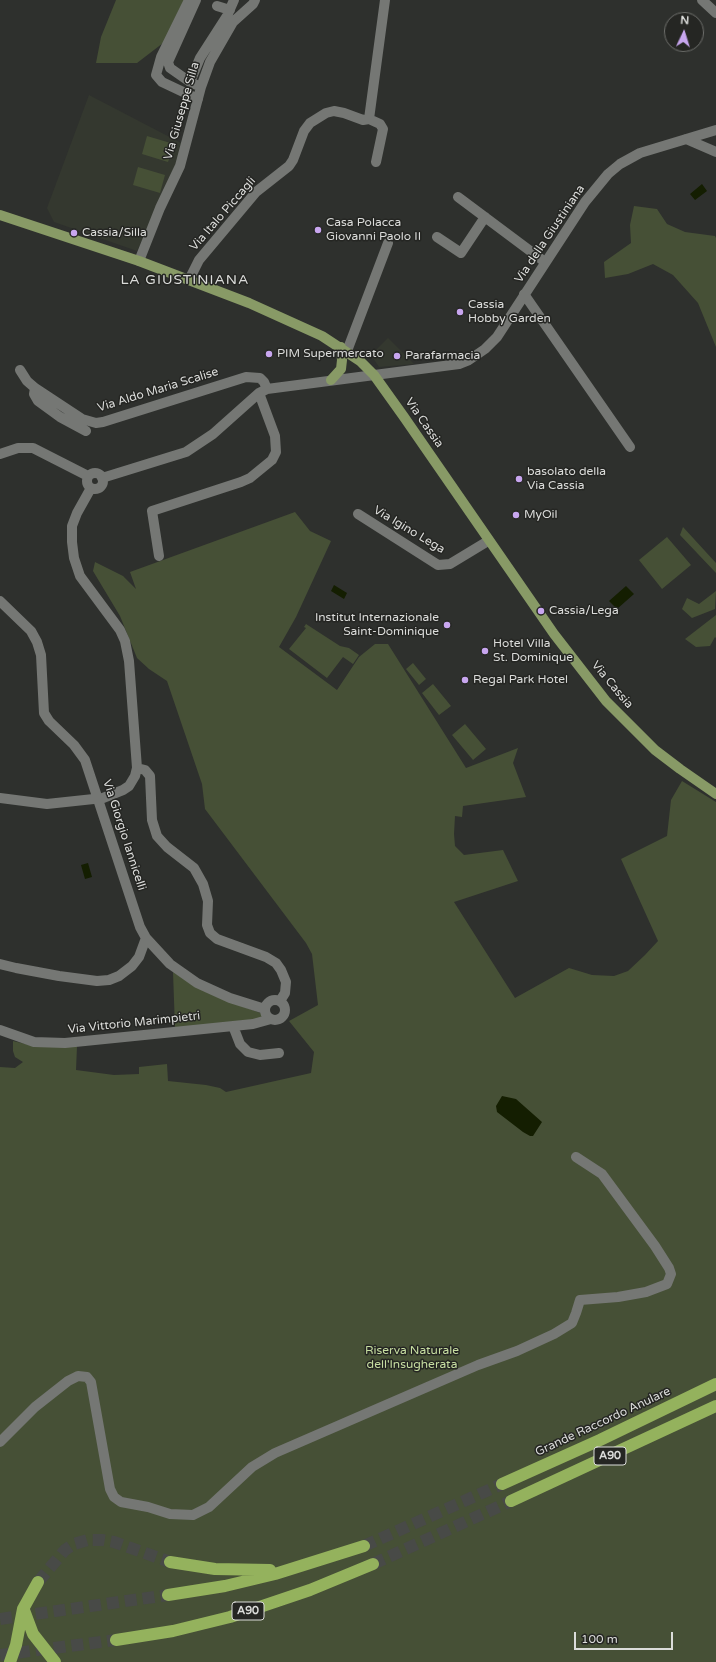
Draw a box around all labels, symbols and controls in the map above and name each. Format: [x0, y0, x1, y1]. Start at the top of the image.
north arrow [664, 12, 704, 52]
text: N [680, 14, 690, 27]
street label: Via Giuseppe Silla [161, 60, 203, 162]
street label: Via Italo Piccagli [187, 174, 259, 254]
street label: Via della Giustiniana [512, 182, 588, 286]
place label: Casa Polacca Giovanni Paolo II [326, 216, 421, 244]
marker: Casa Polacca Giovanni Paolo II [313, 225, 323, 235]
place label: Cassia/Silla [82, 226, 147, 240]
marker: Cassia/Silla [69, 228, 79, 238]
district label: LA GIUSTINIANA [120, 272, 250, 288]
place label: Cassia Hobby Garden [468, 298, 551, 326]
marker: Cassia Hobby Garden [455, 307, 465, 317]
place label: PIM Supermercato [277, 347, 384, 361]
marker: PIM Supermercato [264, 349, 274, 359]
place label: Parafarmacia [405, 349, 480, 363]
marker: Parafarmacia [392, 351, 402, 361]
street label: Via Aldo Maria Scalise [96, 365, 220, 415]
street label: Via Cassia [402, 395, 446, 451]
place label: basolato della Via Cassia [527, 465, 606, 493]
marker: basolato della Via Cassia [514, 474, 524, 484]
street label: Via Igino Lega [371, 503, 447, 557]
place label: MyOil [524, 508, 558, 522]
marker: MyOil [511, 510, 521, 520]
place label: Cassia/Lega [549, 604, 619, 618]
marker: Cassia/Lega [536, 606, 546, 616]
place label: Institut Internazionale Saint-Dominique [315, 611, 439, 639]
marker: Institut Internazionale Saint-Dominique [442, 620, 452, 630]
place label: Hotel Villa St. Dominique [493, 637, 573, 665]
marker: Hotel Villa St. Dominique [480, 646, 490, 656]
street label: Via Cassia [588, 658, 636, 712]
place label: Regal Park Hotel [473, 673, 568, 687]
marker: Regal Park Hotel [460, 675, 470, 685]
street label: Via Giorgio Iannicelli [99, 778, 149, 892]
street label: Via Vittorio Marimpietri [67, 1009, 201, 1037]
park label: Riserva Naturale dell'Insugherata [365, 1344, 459, 1372]
street label: Grande Raccordo Anulare [533, 1384, 673, 1460]
road number: A90 [594, 1447, 626, 1465]
road number: A90 [232, 1602, 264, 1620]
scale bar [576, 1624, 675, 1650]
text: 100 m [581, 1632, 618, 1646]

